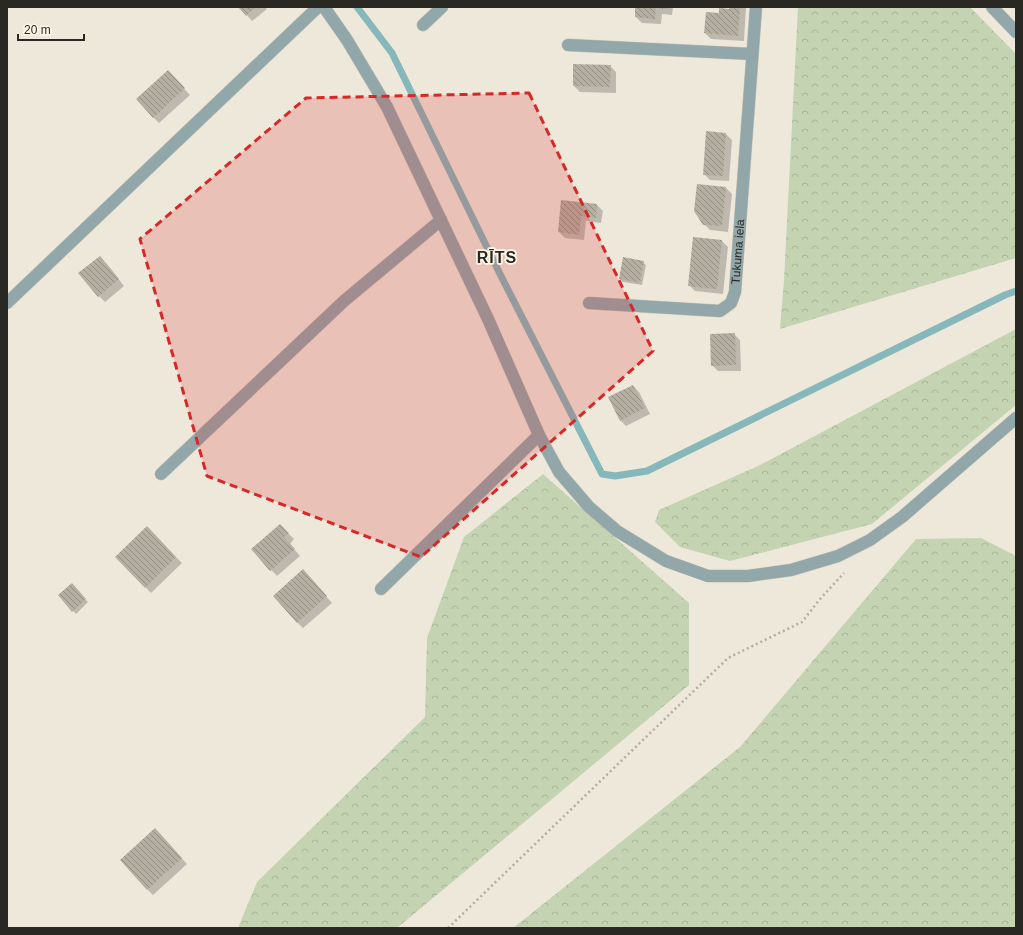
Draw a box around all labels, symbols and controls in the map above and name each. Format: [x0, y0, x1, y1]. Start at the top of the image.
scale bar [18, 16, 84, 42]
text: 20 m [24, 23, 51, 37]
street label: Tukuma iela [729, 218, 747, 285]
district label: RĪTS [477, 248, 517, 266]

